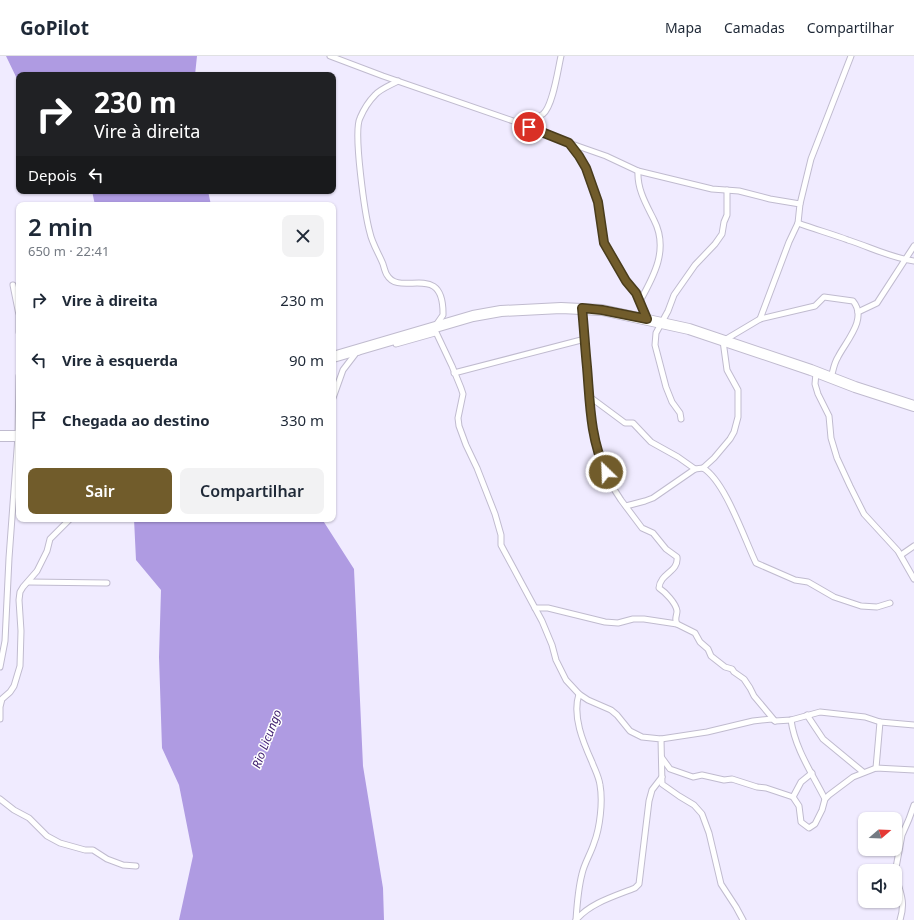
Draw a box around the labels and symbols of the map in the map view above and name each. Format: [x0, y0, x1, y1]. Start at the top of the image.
pin [512, 110, 546, 144]
position arrow [585, 451, 627, 493]
water label: Rio Licungo [248, 707, 286, 771]
north arrow [858, 812, 902, 856]

